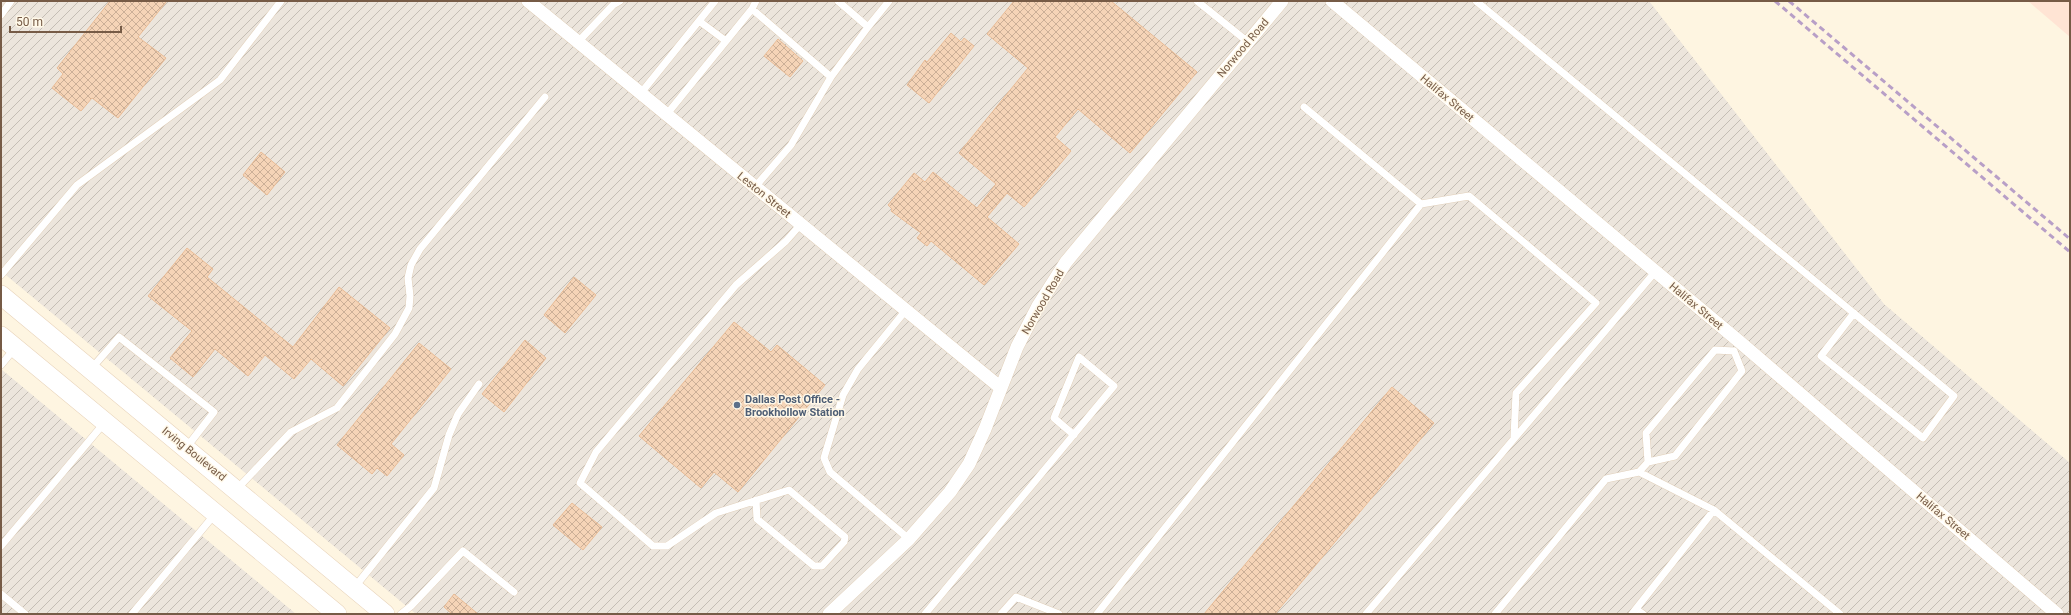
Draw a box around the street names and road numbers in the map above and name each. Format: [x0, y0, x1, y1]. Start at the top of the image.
street label: Norwood Road [1215, 16, 1271, 80]
street label: Halifax Street [1417, 72, 1477, 125]
street label: Leston Street [735, 169, 794, 221]
street label: Norwood Road [1019, 267, 1067, 337]
street label: Halifax Street [1666, 280, 1726, 333]
street label: Irving Boulevard [159, 424, 229, 484]
street label: Halifax Street [1913, 490, 1973, 543]

